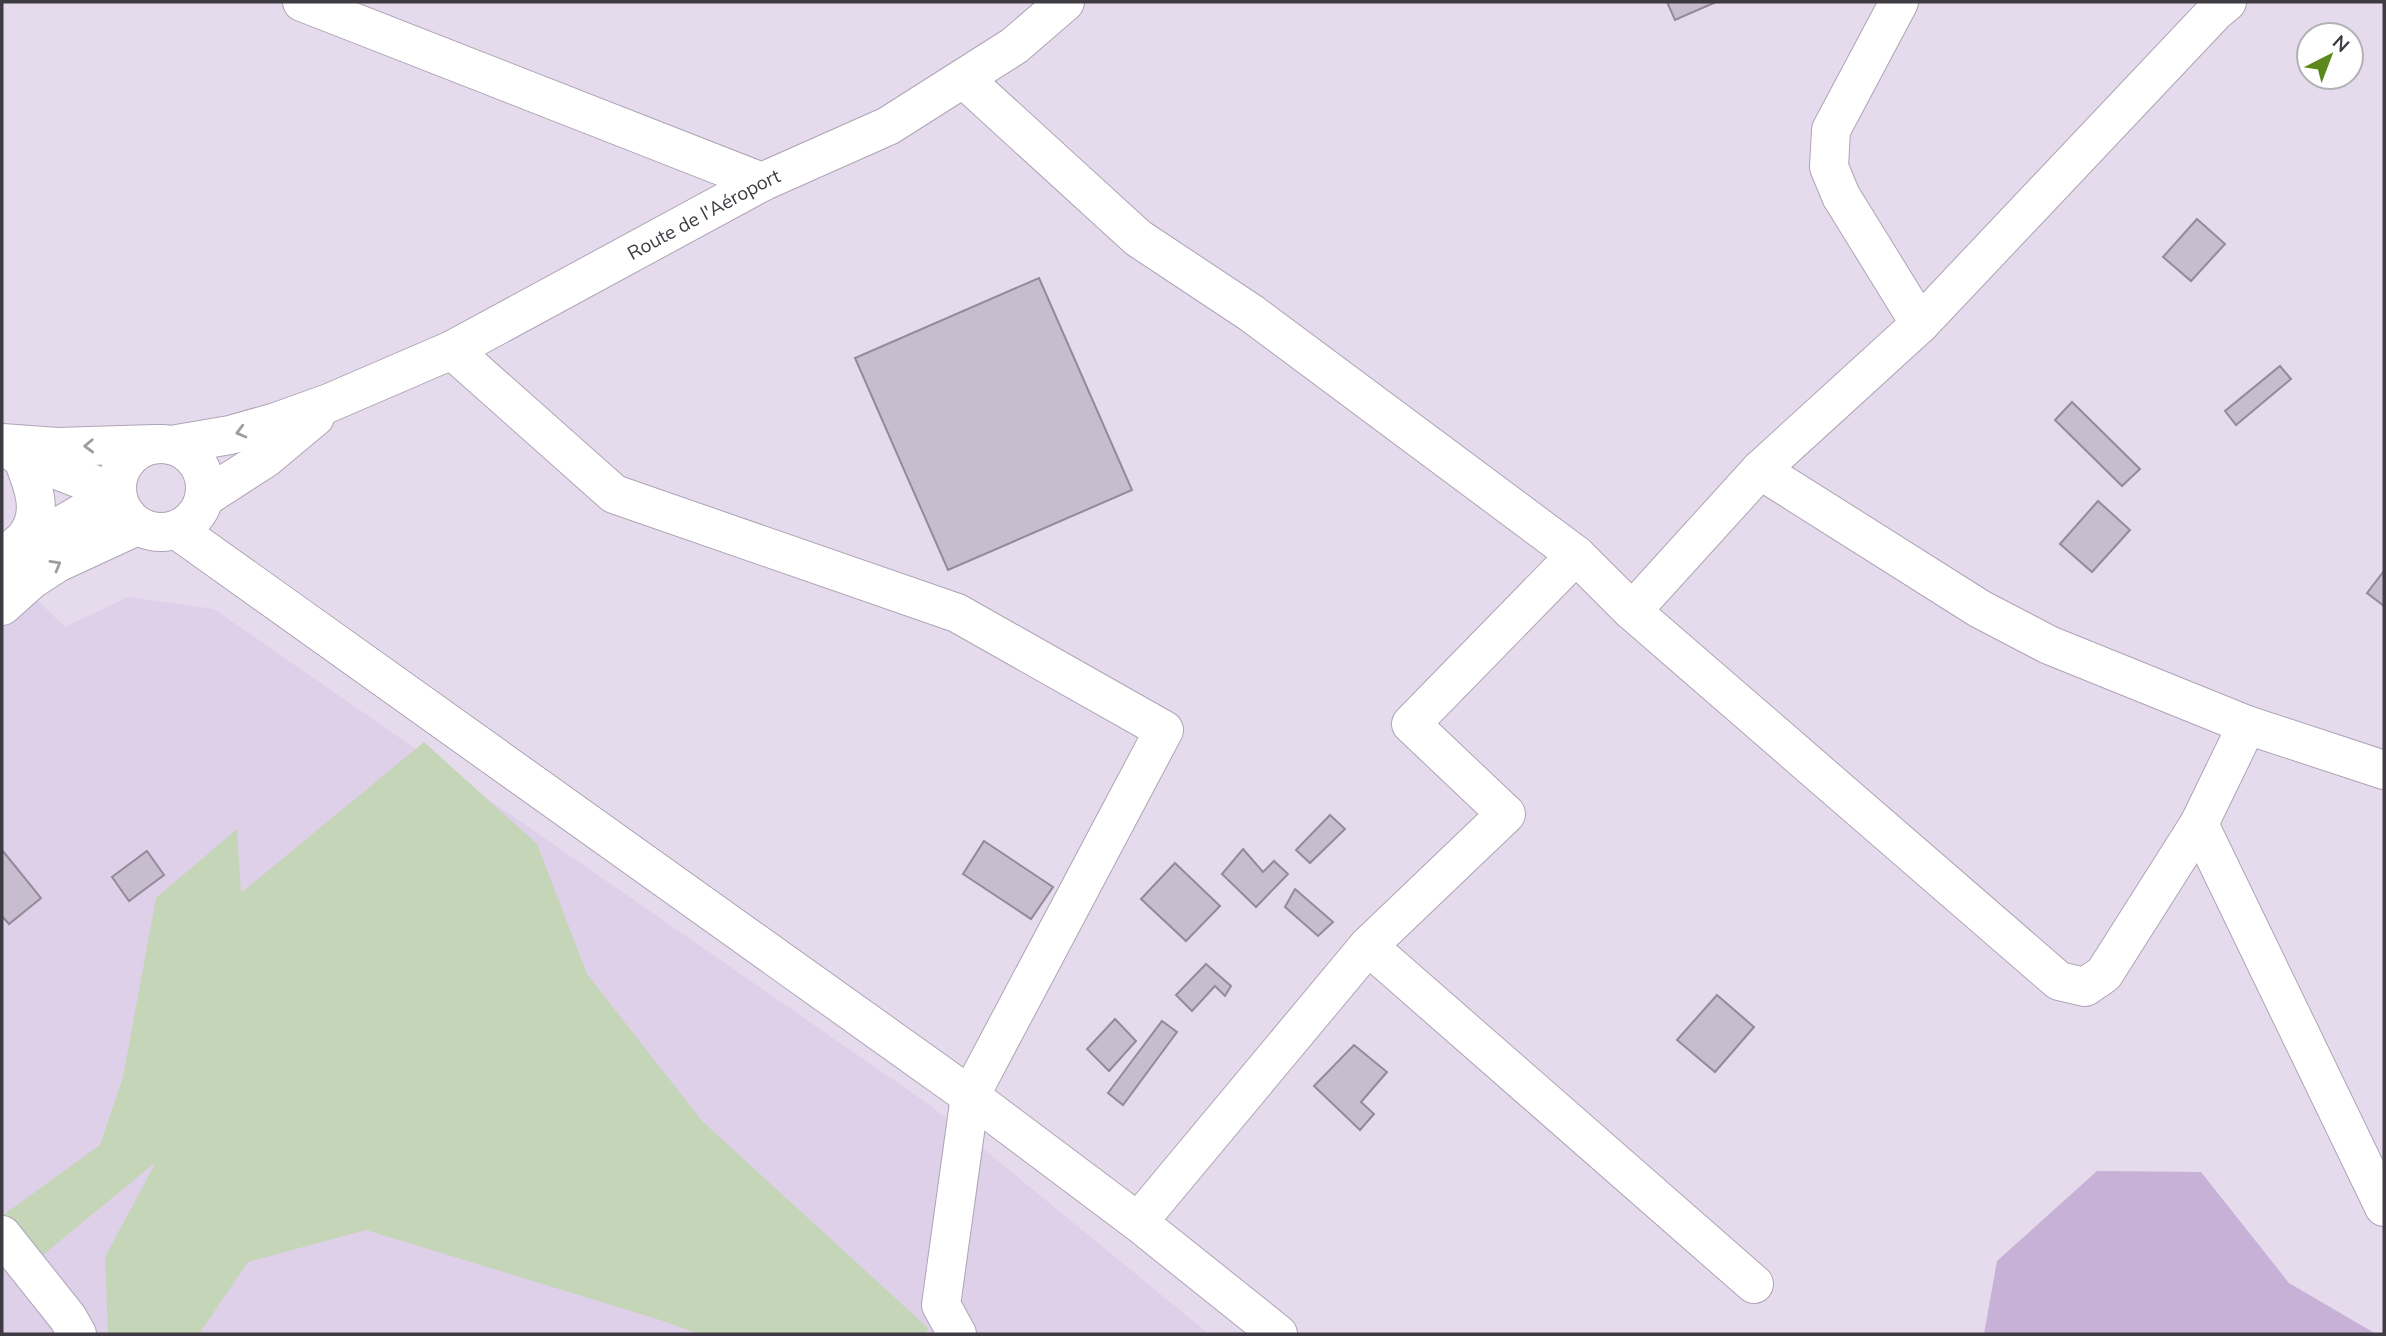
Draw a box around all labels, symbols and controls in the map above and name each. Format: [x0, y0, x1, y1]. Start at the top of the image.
north arrow [2295, 21, 2365, 91]
text: N [2328, 30, 2355, 57]
street label: Route de l'Aéroport [623, 163, 784, 265]
one-way arrow [235, 424, 247, 438]
one-way arrow [83, 438, 94, 453]
one-way arrow [48, 560, 61, 573]

